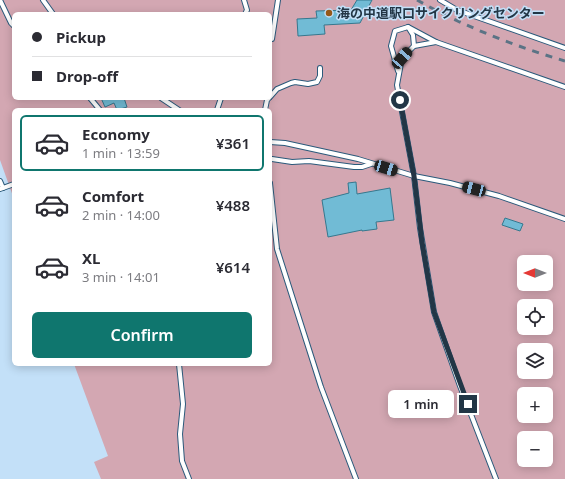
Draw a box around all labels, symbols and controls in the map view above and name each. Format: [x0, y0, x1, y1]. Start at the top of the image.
place label: 海の中道駅口サイクリングセンター [337, 4, 545, 22]
marker: 海の中道駅口サイクリングセンター [324, 8, 334, 18]
text: Pickup [56, 27, 106, 47]
car [390, 45, 414, 71]
text: Drop-off [56, 66, 118, 86]
route start [391, 91, 409, 109]
text: Economy [82, 124, 150, 144]
icon: car [34, 125, 70, 161]
text: ¥361 [216, 133, 250, 153]
text: 1 min · 13:59 [82, 144, 160, 162]
car [373, 159, 399, 177]
car [461, 180, 487, 198]
text: Comfort [82, 186, 144, 206]
icon: car [34, 187, 70, 223]
text: ¥488 [216, 195, 250, 215]
text: 2 min · 14:00 [82, 206, 160, 224]
text: XL [82, 248, 100, 268]
icon: car [34, 249, 70, 285]
north arrow [517, 255, 553, 291]
map controls [517, 255, 553, 467]
text: ¥614 [216, 257, 250, 277]
text: 3 min · 14:01 [82, 268, 160, 286]
button: locate [517, 299, 553, 335]
button: Confirm [32, 312, 252, 358]
button: layers [517, 343, 553, 379]
button: + [517, 387, 553, 423]
callout: 1 min [388, 390, 454, 418]
text: 1 min [403, 395, 439, 413]
route end [459, 395, 477, 413]
button: − [517, 431, 553, 467]

